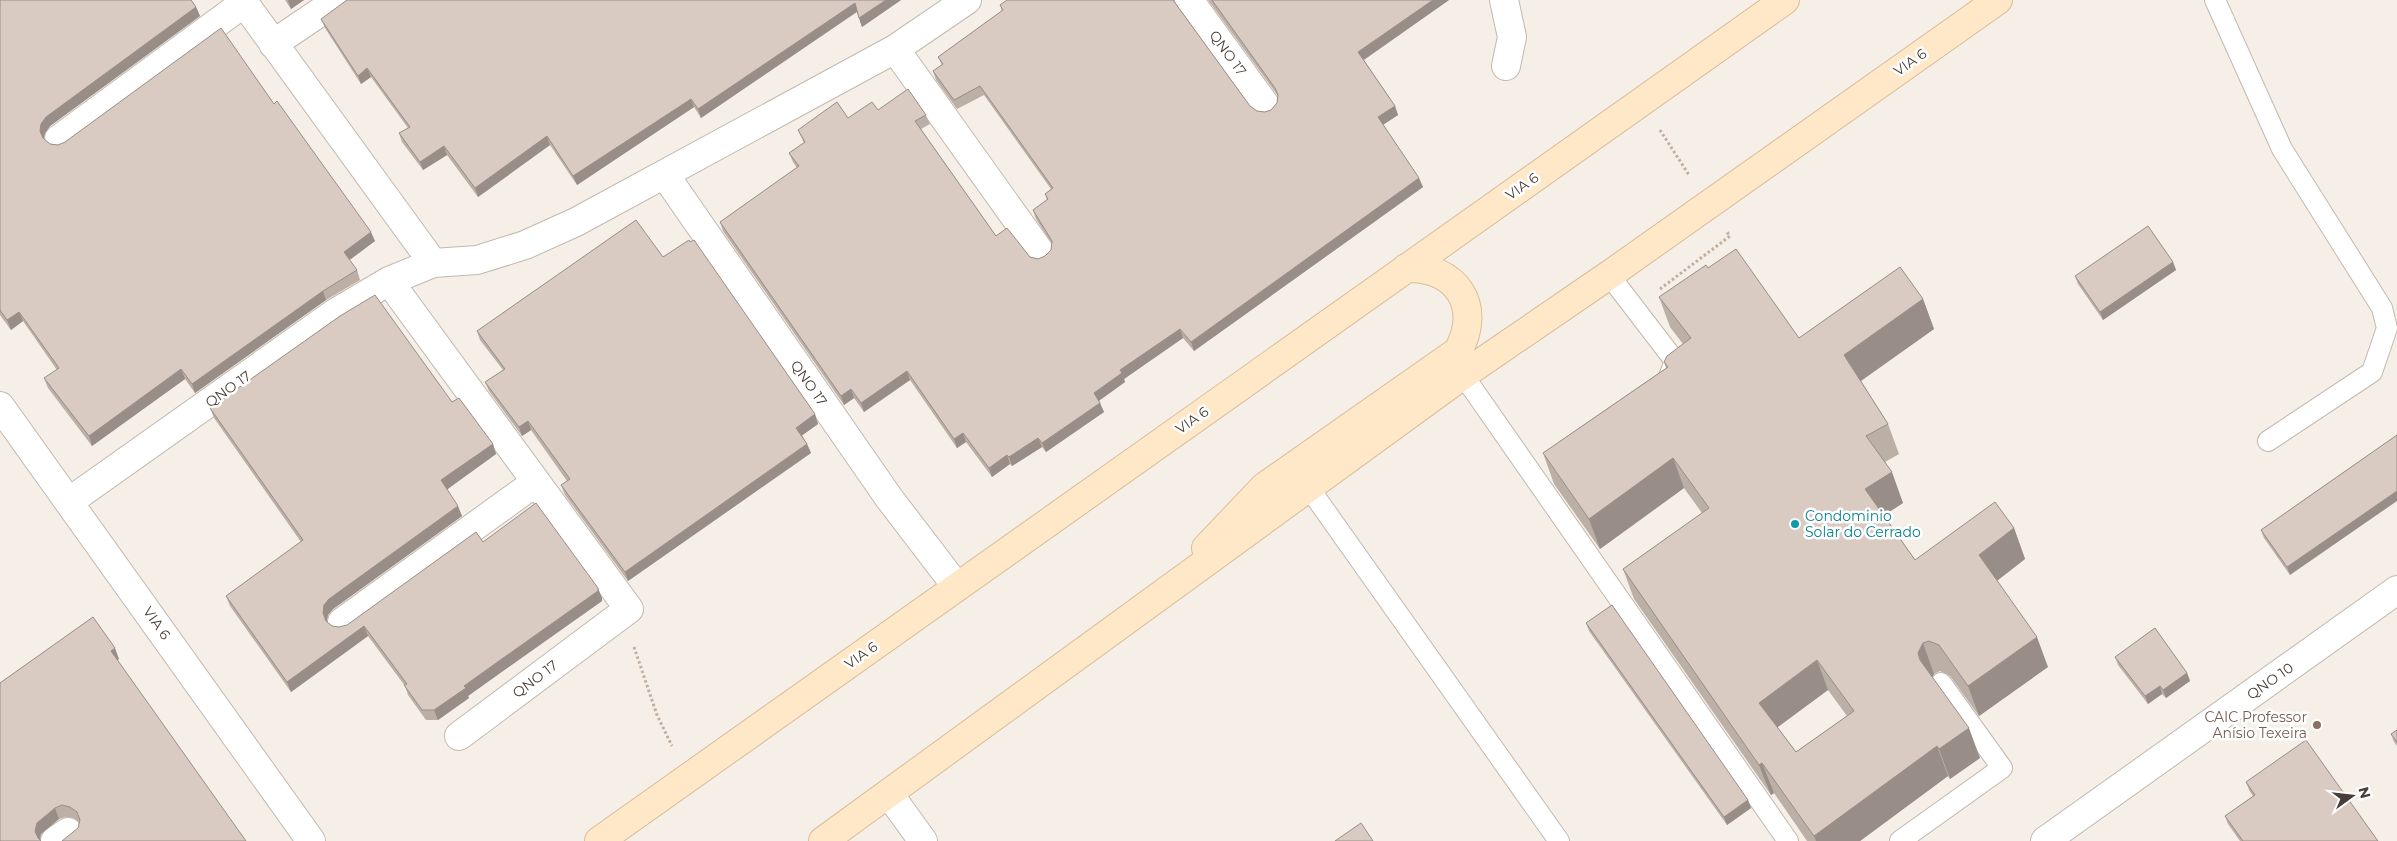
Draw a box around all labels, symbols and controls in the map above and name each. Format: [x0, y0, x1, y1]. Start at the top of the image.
street label: QNO 17 [1205, 27, 1251, 79]
street label: VIA 6 [1890, 44, 1930, 80]
street label: VIA 6 [1502, 168, 1542, 204]
street label: QNO 17 [787, 357, 831, 409]
street label: QNO 17 [202, 367, 254, 411]
street label: VIA 6 [1172, 402, 1212, 438]
place label: Condominio Solar do Cerrado [1805, 507, 1921, 541]
marker: Condominio Solar do Cerrado [1789, 518, 1801, 530]
street label: VIA 6 [139, 603, 175, 643]
street label: VIA 6 [841, 637, 881, 673]
street label: QNO 17 [509, 656, 561, 702]
street label: QNO 10 [2243, 658, 2297, 704]
place label: CAIC Professor Anísio Texeira [2204, 708, 2307, 742]
marker: CAIC Professor Anísio Texeira [2311, 719, 2323, 731]
north arrow [2327, 771, 2377, 821]
text: N [2354, 785, 2375, 800]

